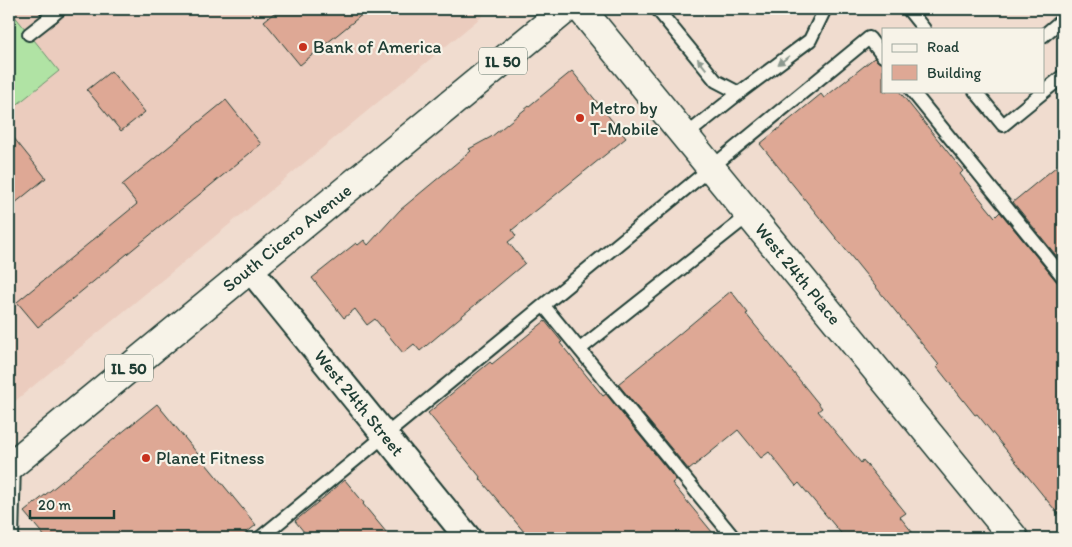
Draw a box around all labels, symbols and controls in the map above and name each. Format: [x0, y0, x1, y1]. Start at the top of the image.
legend [882, 28, 1044, 92]
place label: Bank of America [313, 36, 442, 58]
text: Road [927, 38, 960, 56]
marker: Bank of America [297, 41, 309, 53]
road number: IL 50 [479, 48, 527, 74]
one-way arrow [778, 54, 791, 65]
one-way arrow [696, 57, 707, 70]
text: Building [927, 64, 981, 82]
place label: Metro by T-Mobile [590, 97, 659, 140]
marker: Metro by T-Mobile [574, 112, 586, 124]
street label: South Cicero Avenue [218, 179, 356, 297]
street label: West 24th Place [750, 219, 846, 329]
street label: West 24th Street [309, 345, 409, 461]
road number: IL 50 [105, 354, 153, 382]
place label: Planet Fitness [156, 447, 265, 469]
marker: Planet Fitness [140, 452, 152, 464]
scale bar [30, 487, 114, 519]
text: 20 m [38, 496, 72, 514]

